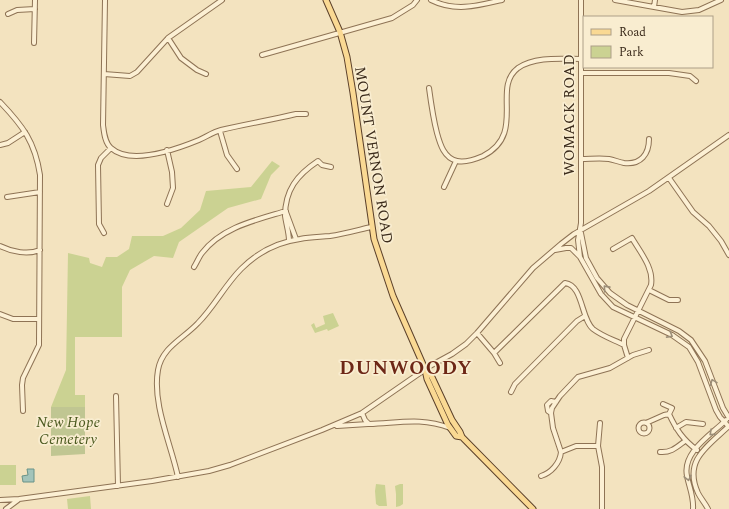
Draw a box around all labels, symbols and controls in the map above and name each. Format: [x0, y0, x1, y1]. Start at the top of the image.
legend [583, 16, 713, 68]
text: Road [619, 23, 646, 42]
text: Park [619, 43, 644, 62]
street label: WOMACK ROAD [558, 54, 581, 176]
street label: MOUNT VERNON ROAD [348, 65, 399, 245]
one-way arrow [604, 286, 611, 293]
one-way arrow [666, 330, 673, 337]
district label: DUNWOODY [339, 354, 473, 383]
one-way arrow [709, 379, 717, 386]
park label: New Hope Cemetery [36, 411, 100, 451]
one-way arrow [709, 428, 717, 436]
one-way arrow [683, 475, 691, 481]

